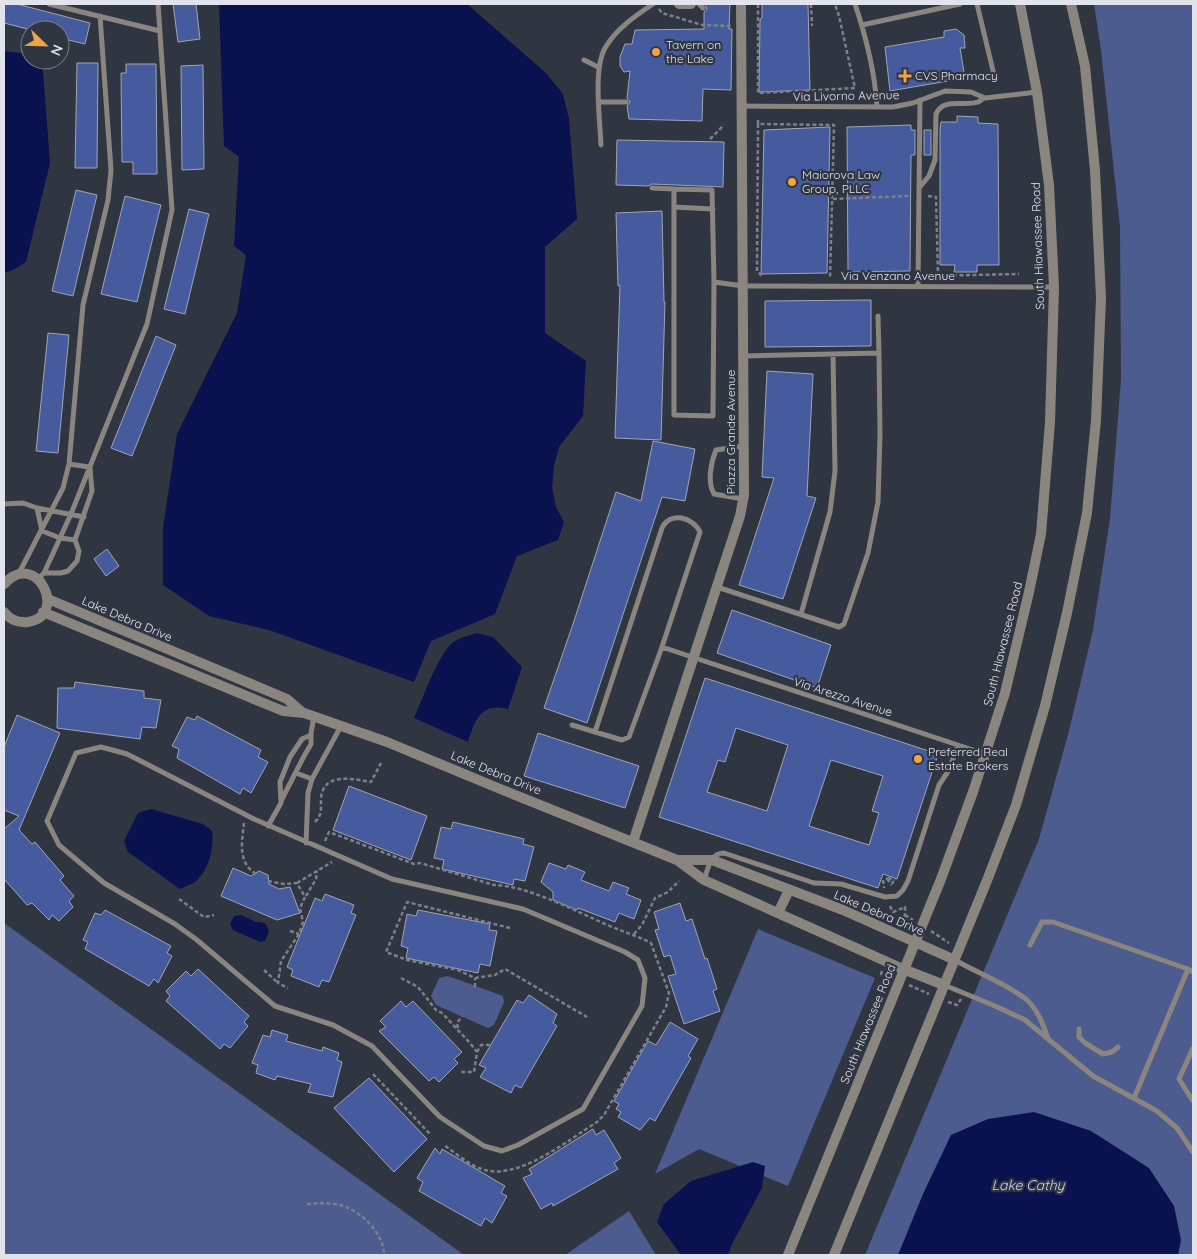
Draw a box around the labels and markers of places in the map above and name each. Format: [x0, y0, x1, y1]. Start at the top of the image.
place label: Tavern on the Lake [666, 37, 721, 66]
marker: Tavern on the Lake [650, 46, 662, 58]
place label: CVS Pharmacy [915, 68, 998, 83]
marker: CVS Pharmacy [899, 70, 911, 82]
place label: Maiorova Law Group, PLLC [802, 167, 880, 196]
marker: Maiorova Law Group, PLLC [786, 176, 798, 188]
place label: Preferred Real Estate Brokers [928, 744, 1009, 773]
marker: Preferred Real Estate Brokers [912, 753, 924, 765]

